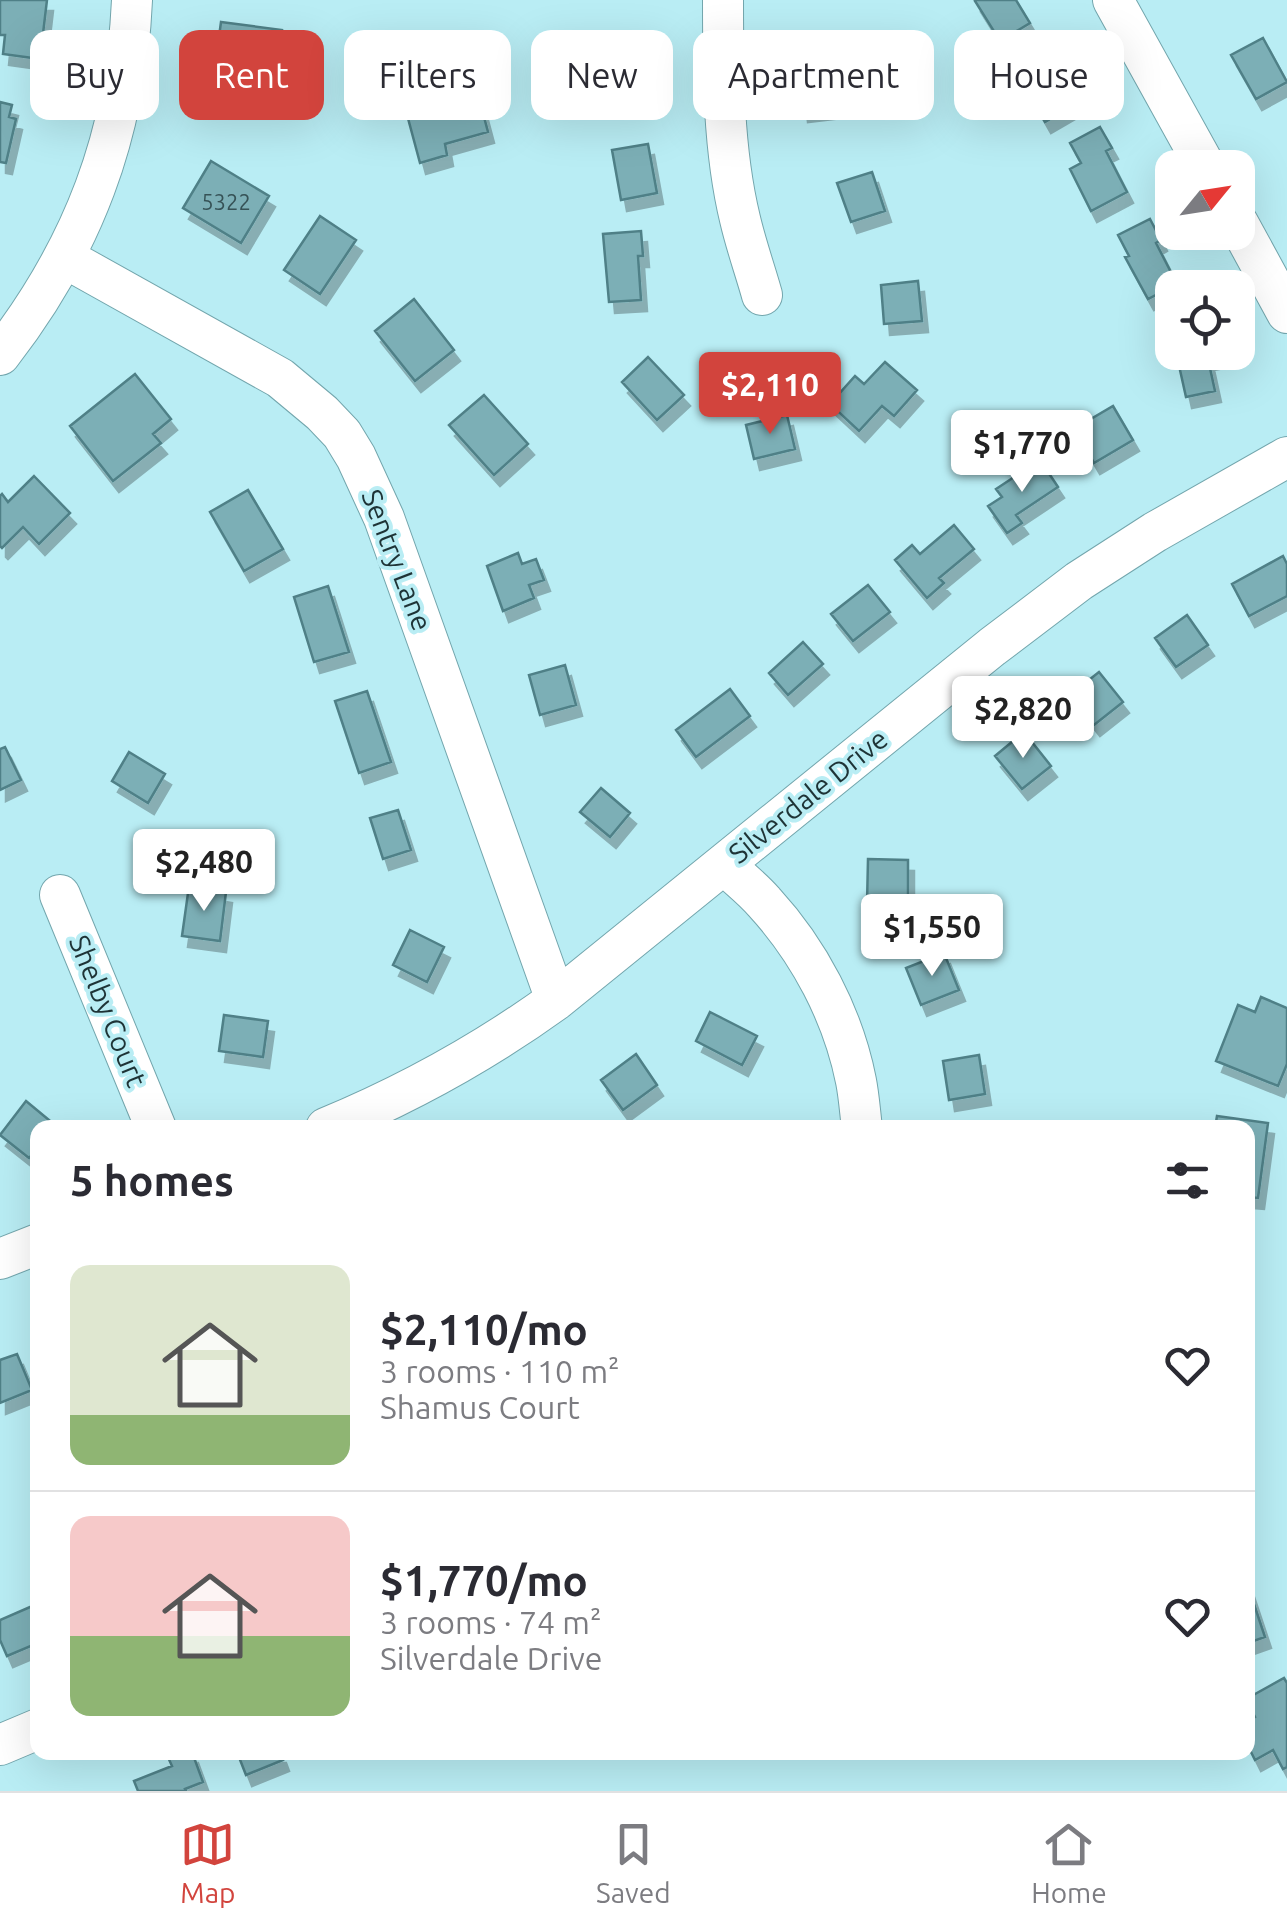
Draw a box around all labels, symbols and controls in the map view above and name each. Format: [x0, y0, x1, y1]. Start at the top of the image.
chip: Buy [30, 30, 159, 120]
chip: Rent [179, 30, 324, 120]
chip: Filters [344, 30, 511, 120]
chip: New [531, 30, 673, 120]
chip: Apartment [693, 30, 934, 120]
chip: House [954, 30, 1124, 120]
north arrow [1155, 150, 1255, 250]
map controls [1155, 150, 1255, 370]
house number: 5322 [201, 189, 251, 214]
button: locate [1155, 270, 1255, 370]
pin: $2,110 [689, 352, 851, 437]
text: $2,110 [721, 366, 819, 402]
pin: $1,770 [941, 410, 1103, 495]
text: $1,770 [973, 424, 1071, 460]
street label: Sentry Lane [356, 485, 439, 635]
pin: $2,820 [942, 676, 1104, 761]
text: $2,820 [974, 690, 1072, 726]
street label: Silverdale Drive [722, 722, 893, 869]
pin: $2,480 [123, 829, 285, 914]
text: $2,480 [155, 843, 253, 879]
pin: $1,550 [851, 894, 1013, 979]
text: $1,550 [883, 908, 981, 944]
street label: Shelby Court [64, 930, 153, 1091]
icon: filters [1160, 1153, 1215, 1208]
text: 5 homes [70, 1157, 234, 1204]
icon: home [150, 1305, 270, 1425]
text: $2,110/mo [380, 1306, 588, 1353]
icon: heart [1160, 1338, 1215, 1393]
text: 3 rooms · 110 m² [380, 1353, 620, 1389]
text: Shamus Court [380, 1389, 580, 1425]
icon: home [150, 1556, 270, 1676]
text: $1,770/mo [380, 1557, 588, 1604]
icon: heart [1160, 1589, 1215, 1644]
text: 3 rooms · 74 m² [380, 1604, 601, 1640]
text: Silverdale Drive [380, 1640, 602, 1676]
tab: Map [180, 1817, 235, 1908]
tab: Saved [596, 1817, 671, 1908]
tab: Home [1031, 1817, 1107, 1908]

